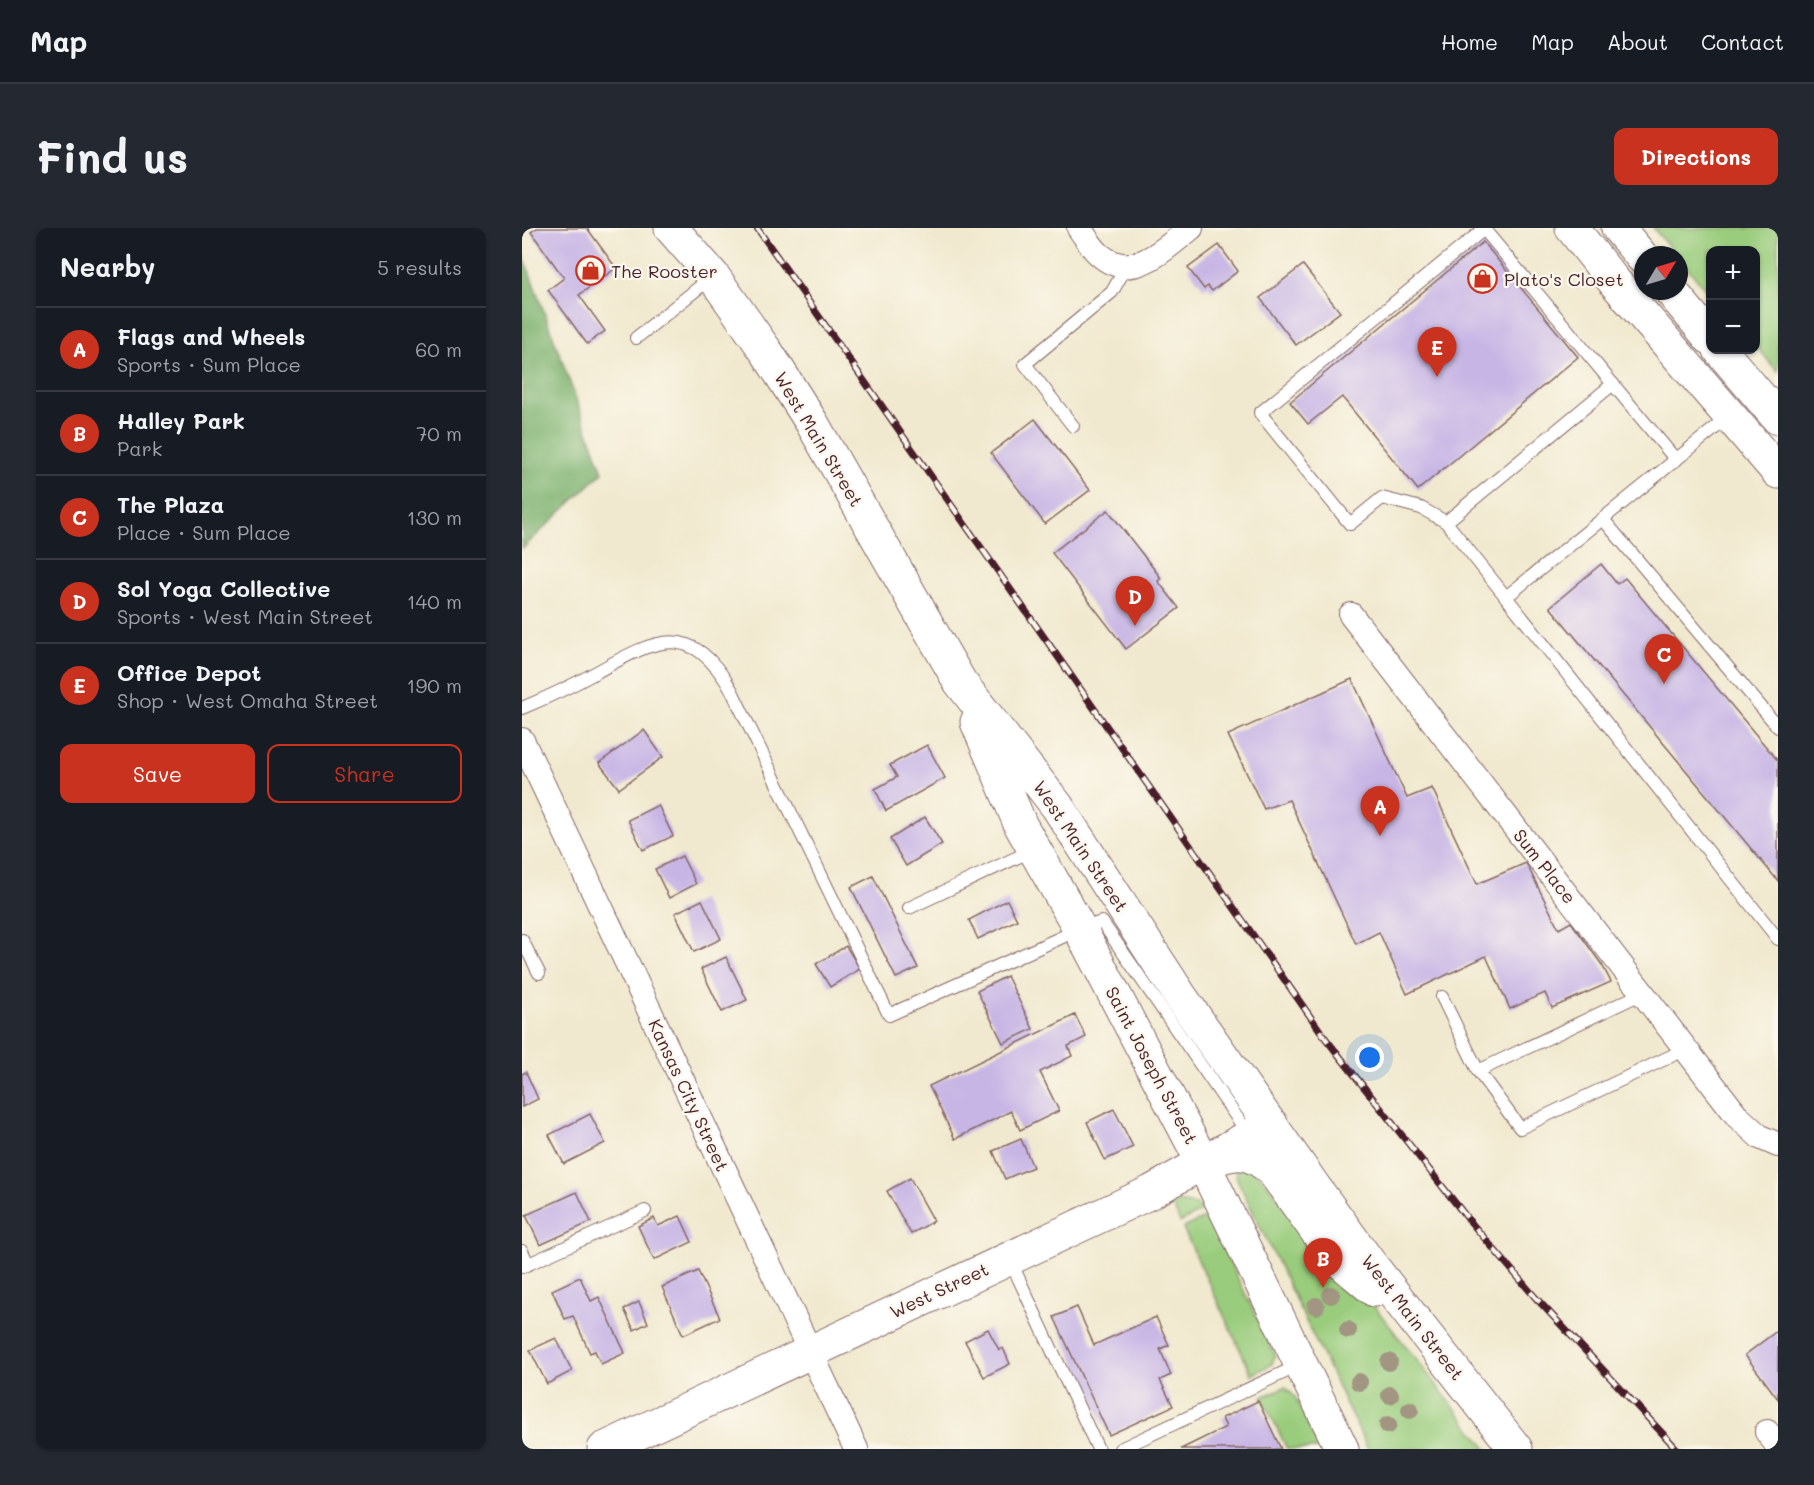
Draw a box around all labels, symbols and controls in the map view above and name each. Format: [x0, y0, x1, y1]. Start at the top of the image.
text: Map [30, 23, 87, 59]
text: Home [1441, 28, 1498, 55]
text: Map [1531, 28, 1574, 55]
text: About [1607, 28, 1668, 55]
text: Contact [1701, 28, 1784, 55]
button: Directions [1614, 128, 1778, 185]
text: Find us [36, 129, 188, 184]
north arrow [1634, 246, 1688, 300]
map controls [1706, 246, 1760, 354]
button: + [1706, 246, 1760, 300]
text: Nearby [60, 250, 155, 284]
text: 5 results [377, 254, 462, 280]
shop icon: The Rooster [574, 255, 606, 287]
place label: The Rooster [611, 259, 718, 283]
shop icon: Plato's Closet [1467, 263, 1499, 295]
place label: Plato's Closet [1504, 267, 1624, 291]
button: − [1706, 300, 1760, 354]
text: Flags and Wheels [117, 322, 305, 351]
pin: E [1418, 328, 1456, 377]
text: A [73, 336, 86, 362]
text: 60 m [415, 336, 462, 362]
text: Sports · Sum Place [117, 351, 301, 377]
street label: West Main Street [769, 367, 869, 511]
text: Halley Park [117, 406, 245, 435]
text: B [73, 420, 86, 446]
text: 70 m [416, 420, 462, 446]
text: Park [117, 435, 162, 461]
text: The Plaza [117, 490, 224, 519]
text: C [72, 504, 87, 530]
text: 130 m [407, 504, 462, 530]
text: Place · Sum Place [117, 519, 291, 545]
text: Sol Yoga Collective [117, 574, 330, 603]
pin: D [1116, 576, 1154, 626]
text: D [72, 588, 87, 614]
text: 140 m [407, 588, 462, 614]
text: Sports · West Main Street [117, 603, 373, 629]
pin: C [1644, 634, 1684, 684]
text: Office Depot [117, 658, 261, 687]
text: E [73, 672, 86, 698]
text: 190 m [407, 672, 462, 698]
text: Shop · West Omaha Street [117, 687, 378, 713]
button: Save [60, 744, 255, 803]
button: Share [267, 744, 462, 803]
street label: West Main Street [1028, 776, 1134, 916]
pin: A [1360, 786, 1400, 836]
street label: Sum Place [1508, 824, 1582, 908]
street label: Saint Joseph Street [1100, 982, 1204, 1148]
street label: Kansas City Street [643, 1015, 735, 1175]
your location [1355, 1043, 1384, 1072]
pin: B [1304, 1238, 1342, 1288]
street label: West Main Street [1356, 1249, 1470, 1385]
street label: West Street [886, 1257, 992, 1323]

